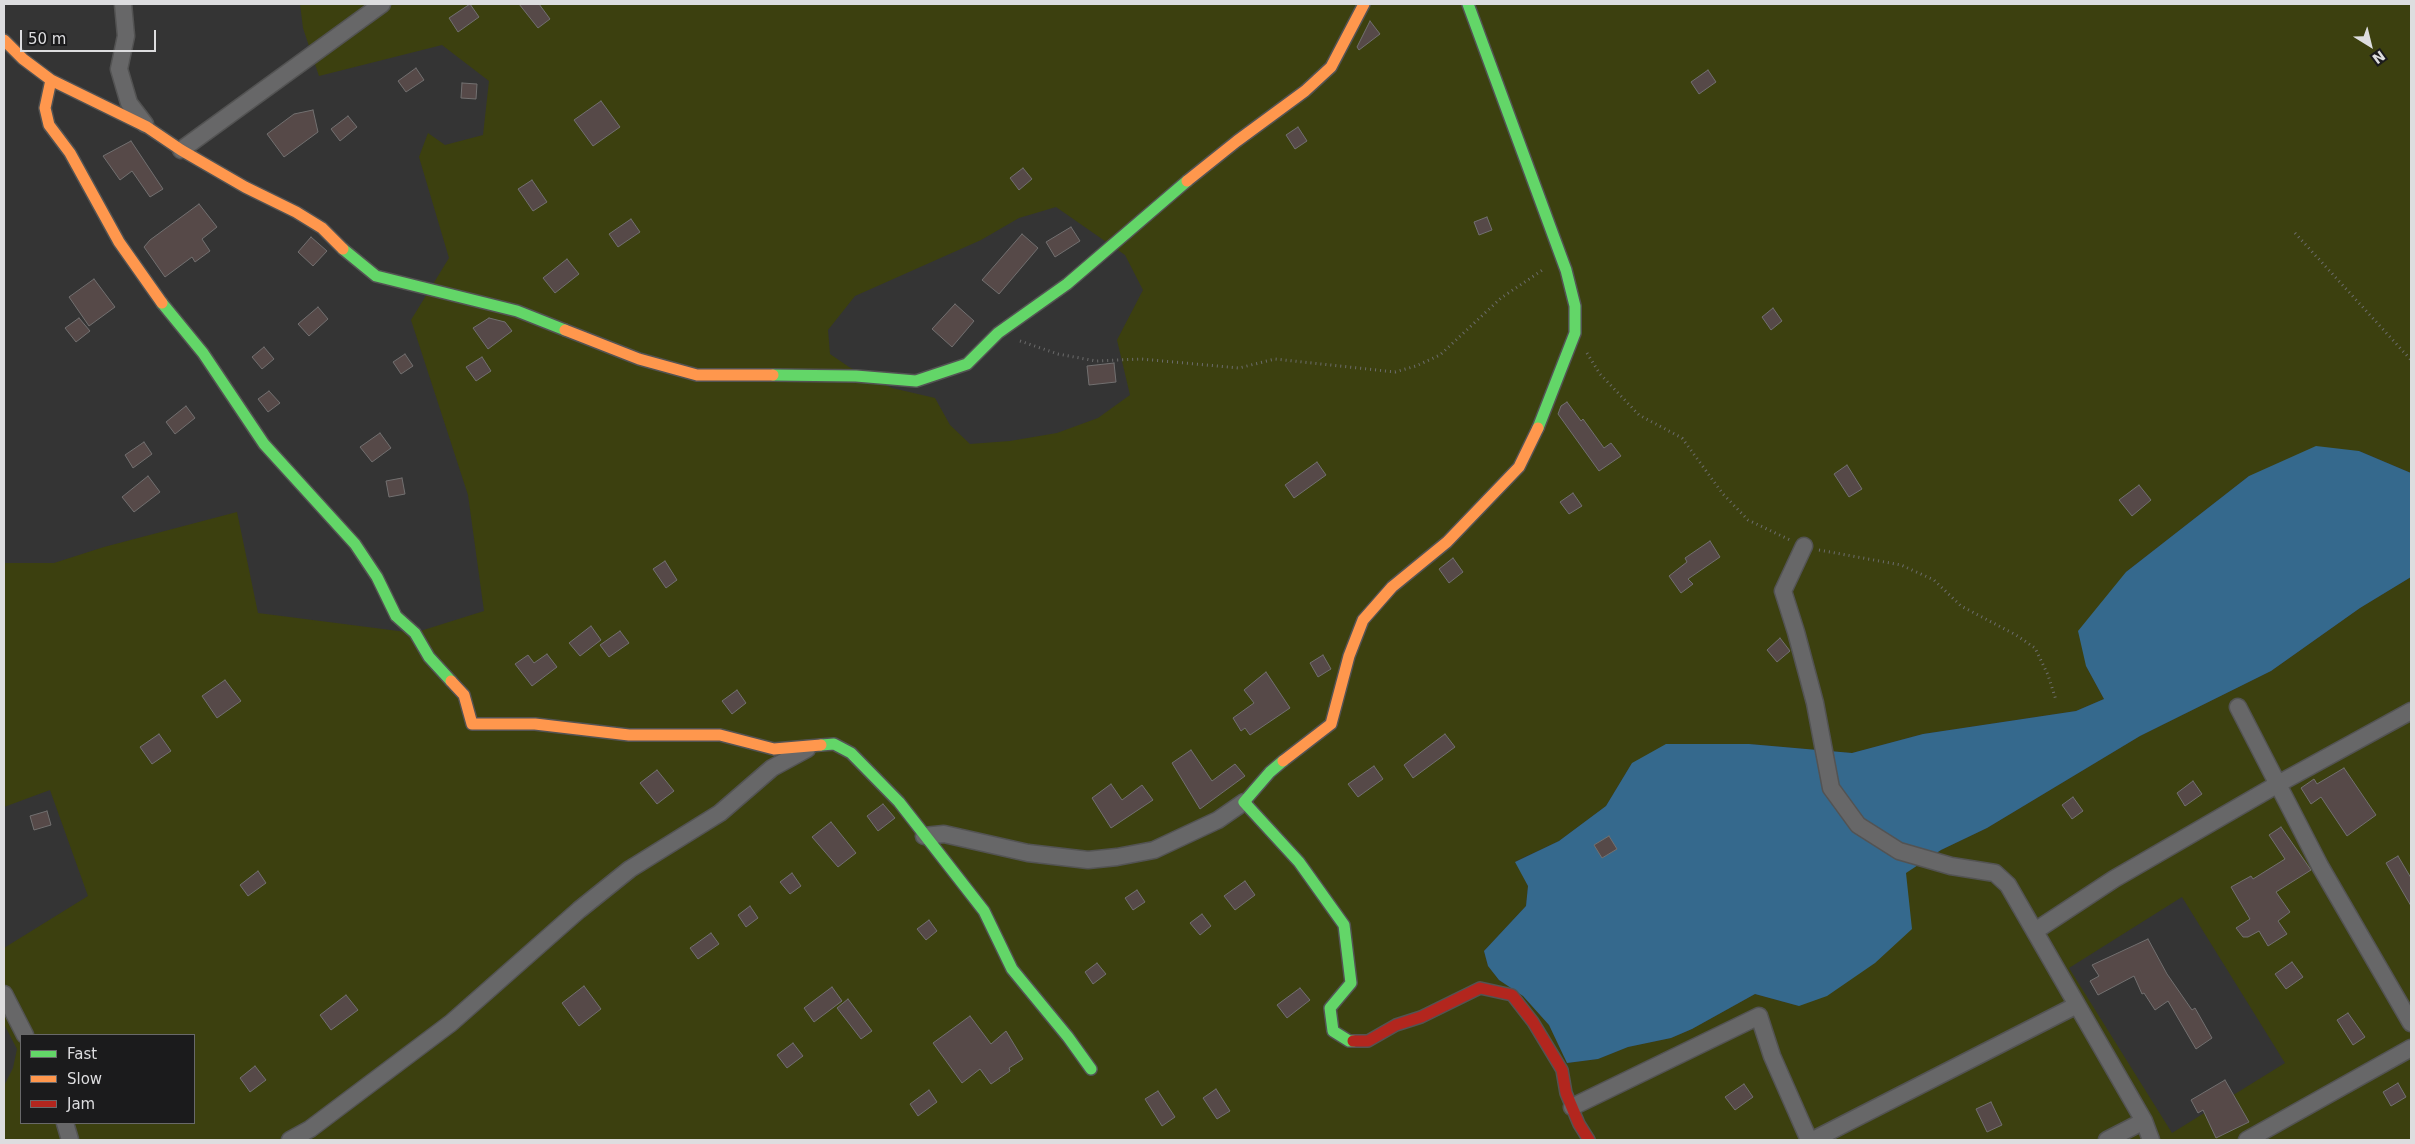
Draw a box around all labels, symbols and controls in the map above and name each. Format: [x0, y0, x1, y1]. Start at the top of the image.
scale bar [22, 20, 159, 52]
north arrow [2345, 20, 2395, 70]
text: 50 m [28, 30, 66, 48]
text: N [2369, 47, 2388, 67]
legend [20, 1034, 195, 1124]
text: Fast [67, 1045, 97, 1063]
text: Slow [67, 1070, 102, 1088]
text: Jam [67, 1095, 95, 1113]

